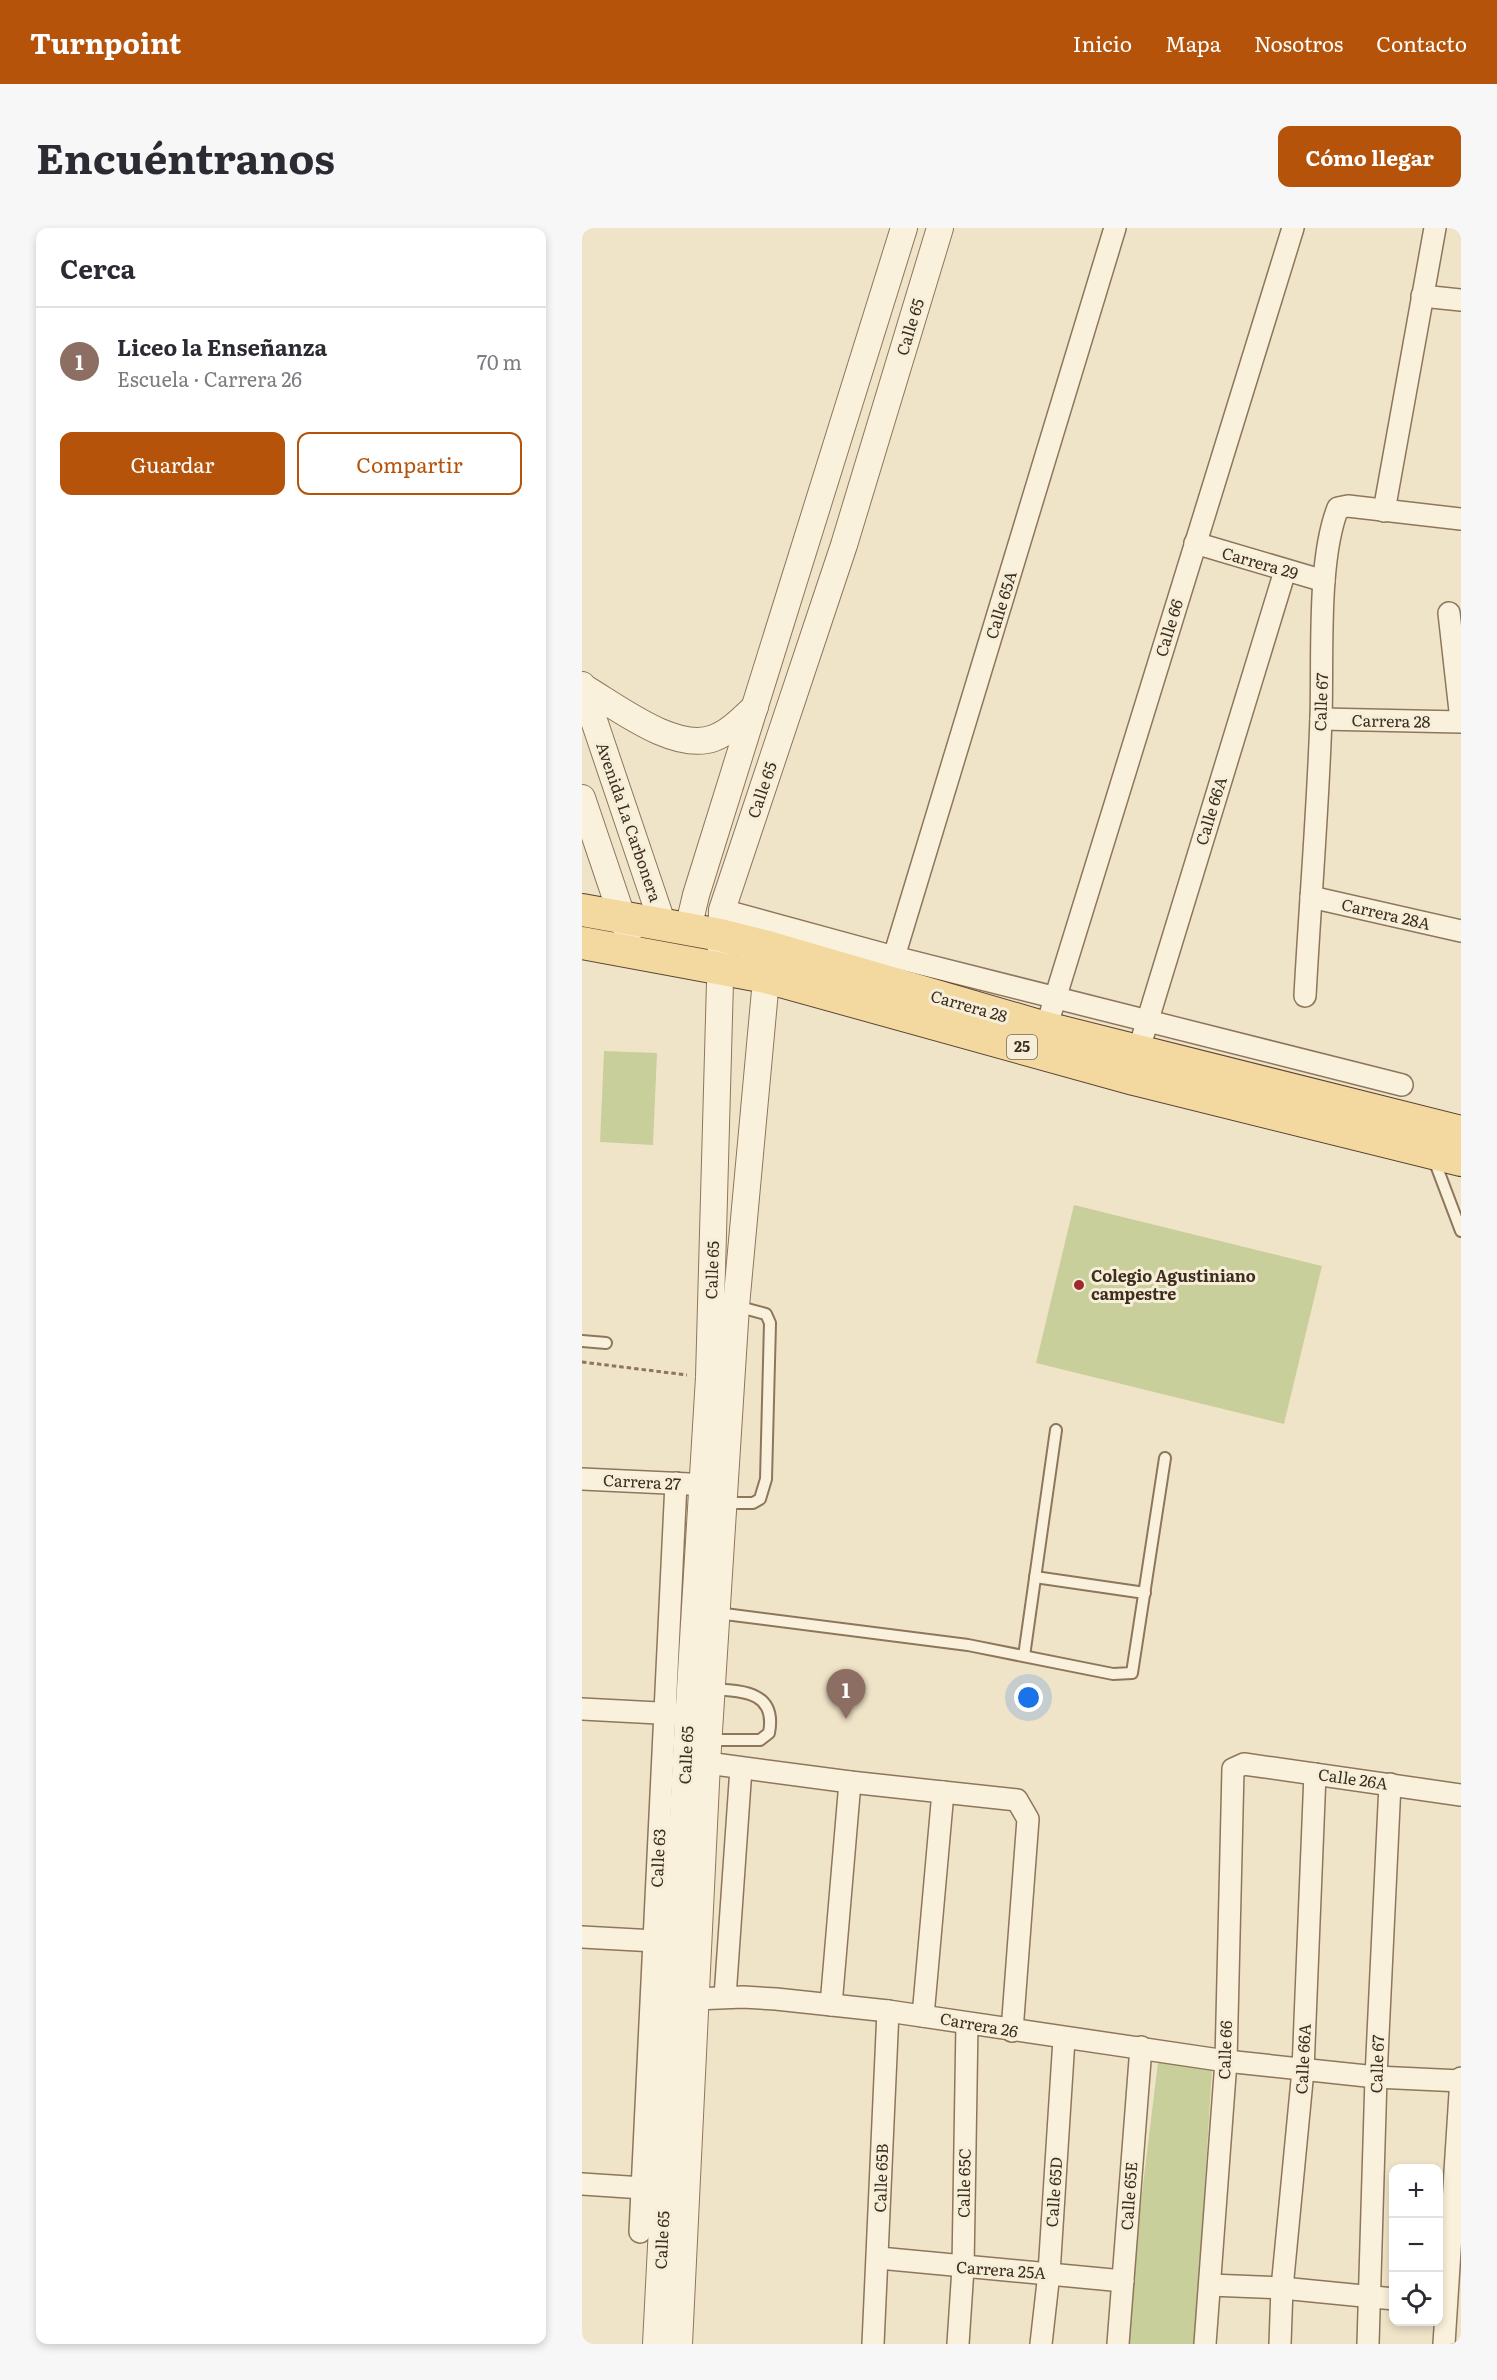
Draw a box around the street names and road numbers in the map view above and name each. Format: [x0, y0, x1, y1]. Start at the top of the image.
street label: Calle 65 [889, 295, 929, 358]
street label: Carrera 29 [1219, 540, 1301, 584]
street label: Calle 65A [978, 567, 1022, 642]
street label: Calle 66 [1148, 596, 1188, 659]
street label: Calle 67 [1307, 672, 1333, 732]
street label: Carrera 28 [1351, 707, 1431, 733]
street label: Avenida La Carbonera [591, 739, 669, 905]
street label: Calle 65 [740, 758, 782, 821]
street label: Calle 66A [1188, 773, 1232, 848]
street label: Carrera 28A [1339, 891, 1433, 935]
street label: Carrera 28 [928, 983, 1011, 1028]
road number: 25 [1007, 1035, 1037, 1059]
street label: Calle 65 [698, 1240, 724, 1300]
street label: Carrera 27 [602, 1467, 682, 1495]
street label: Calle 65 [671, 1725, 699, 1785]
street label: Calle 26A [1317, 1761, 1390, 1795]
street label: Calle 63 [643, 1828, 671, 1888]
street label: Carrera 26 [938, 2005, 1020, 2043]
street label: Calle 66 [1211, 2020, 1237, 2080]
street label: Calle 66A [1288, 2023, 1316, 2095]
street label: Calle 67 [1363, 2034, 1389, 2094]
street label: Calle 65B [867, 2143, 893, 2213]
street label: Calle 65C [950, 2148, 976, 2218]
street label: Calle 65D [1039, 2156, 1067, 2228]
street label: Calle 65E [1114, 2161, 1142, 2231]
street label: Calle 65 [647, 2210, 675, 2270]
street label: Carrera 25A [955, 2254, 1047, 2284]

